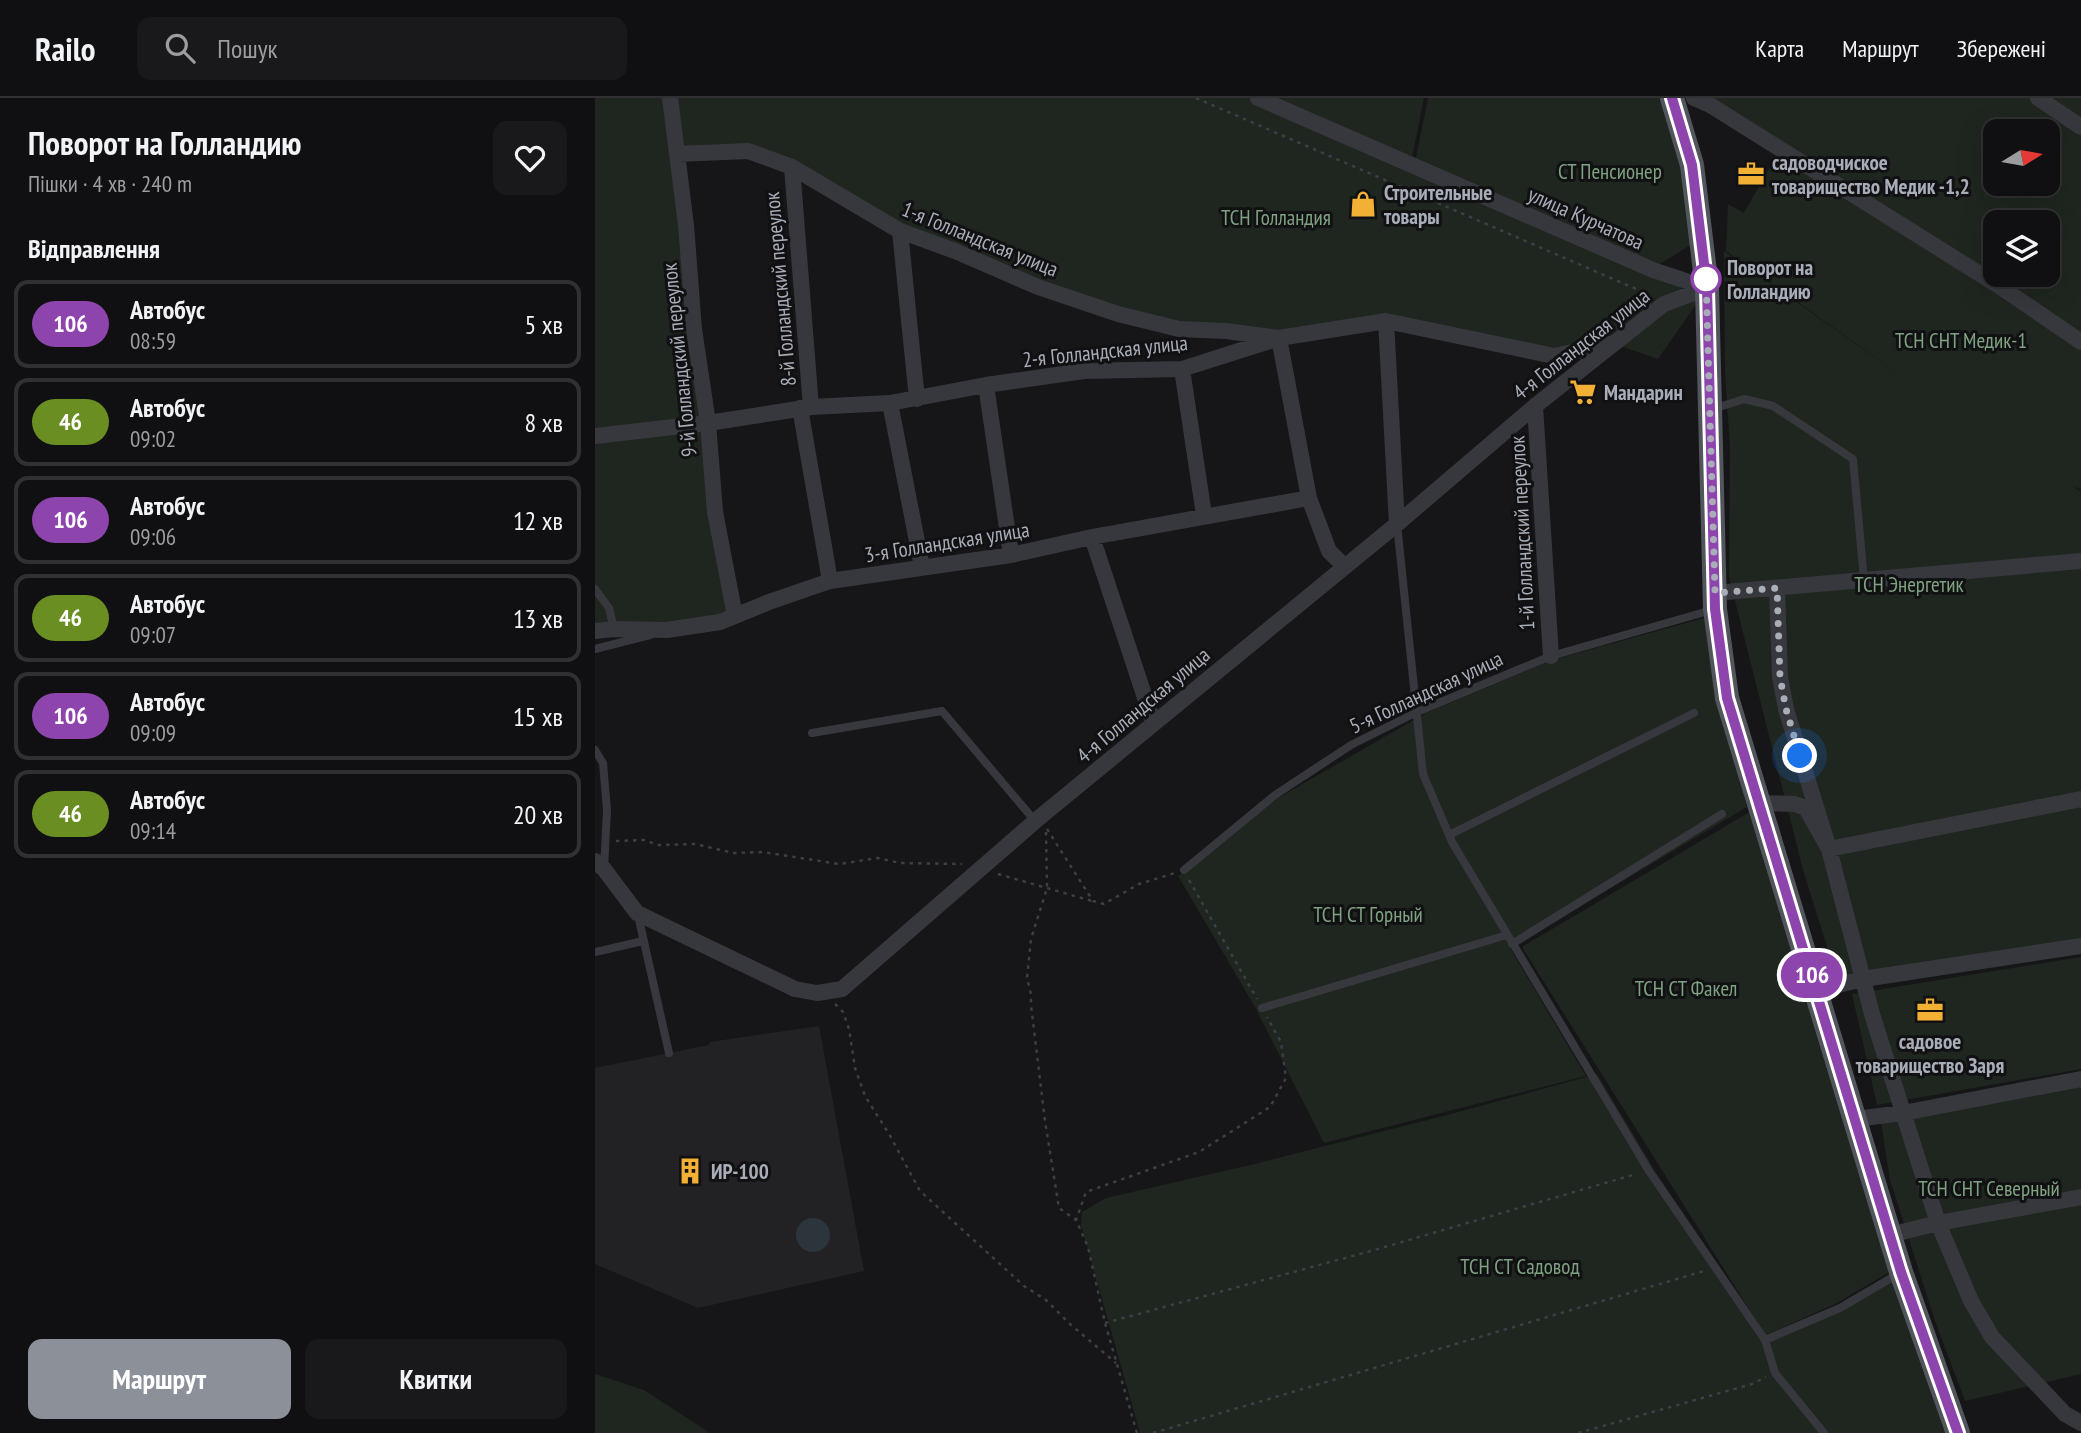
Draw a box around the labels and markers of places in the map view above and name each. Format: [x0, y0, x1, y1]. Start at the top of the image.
place label: садоводчиское товарищество Медик -1,2 [1772, 149, 1970, 200]
office icon: садоводчиское товарищество Медик -1,2 [1736, 159, 1766, 189]
place label: Строительные товары [1384, 179, 1492, 230]
shop icon: Строительные товары [1348, 189, 1378, 219]
place label: Поворот на Голландию [1727, 254, 1813, 305]
marker: Поворот на Голландию [1691, 264, 1721, 294]
supermarket icon: Мандарин [1568, 377, 1598, 407]
place label: Мандарин [1604, 379, 1683, 406]
office icon: садовое товарищество Заря [1915, 995, 1945, 1025]
place label: садовое товарищество Заря [1856, 1028, 2004, 1079]
building icon: ИР-100 [675, 1156, 705, 1186]
place label: ИР-100 [711, 1158, 769, 1185]

